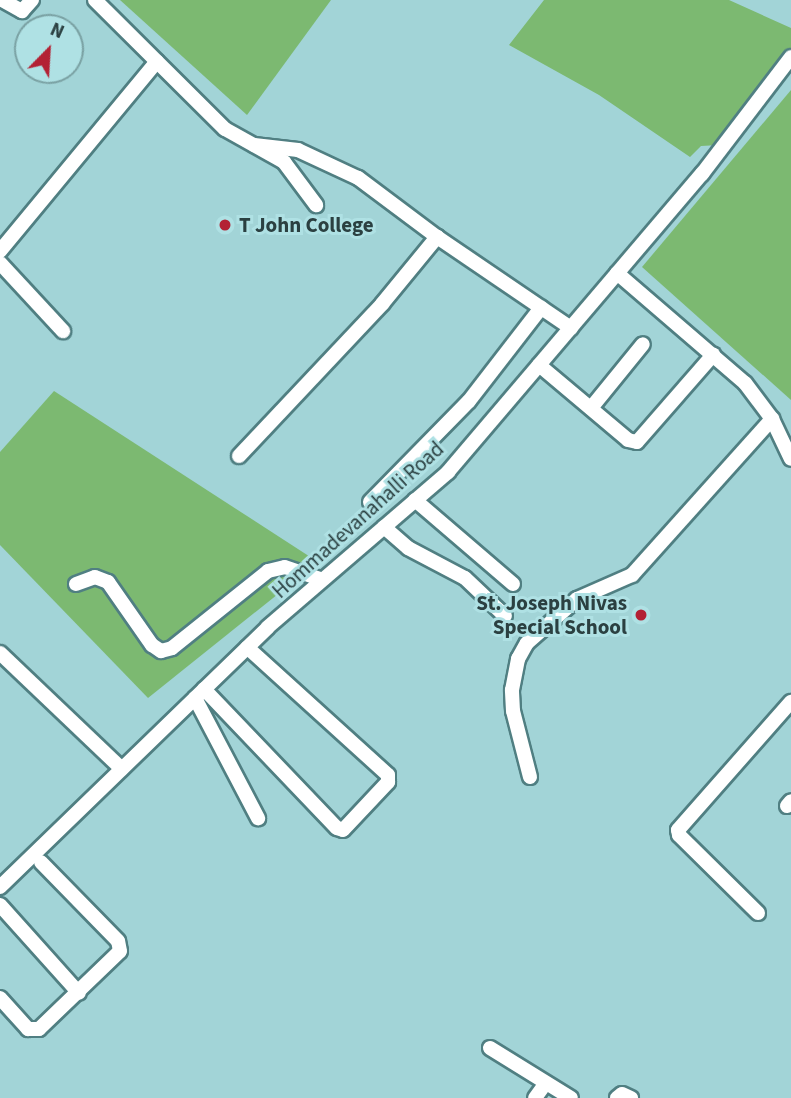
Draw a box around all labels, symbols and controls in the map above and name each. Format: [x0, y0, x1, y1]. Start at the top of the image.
north arrow [14, 14, 84, 84]
text: N [46, 16, 68, 46]
place label: T John College [239, 212, 374, 238]
marker: T John College [217, 217, 233, 233]
street label: Hommadevanahalli Road [267, 436, 449, 604]
place label: St. Joseph Nivas Special School [476, 590, 627, 640]
marker: St. Joseph Nivas Special School [633, 607, 649, 623]

